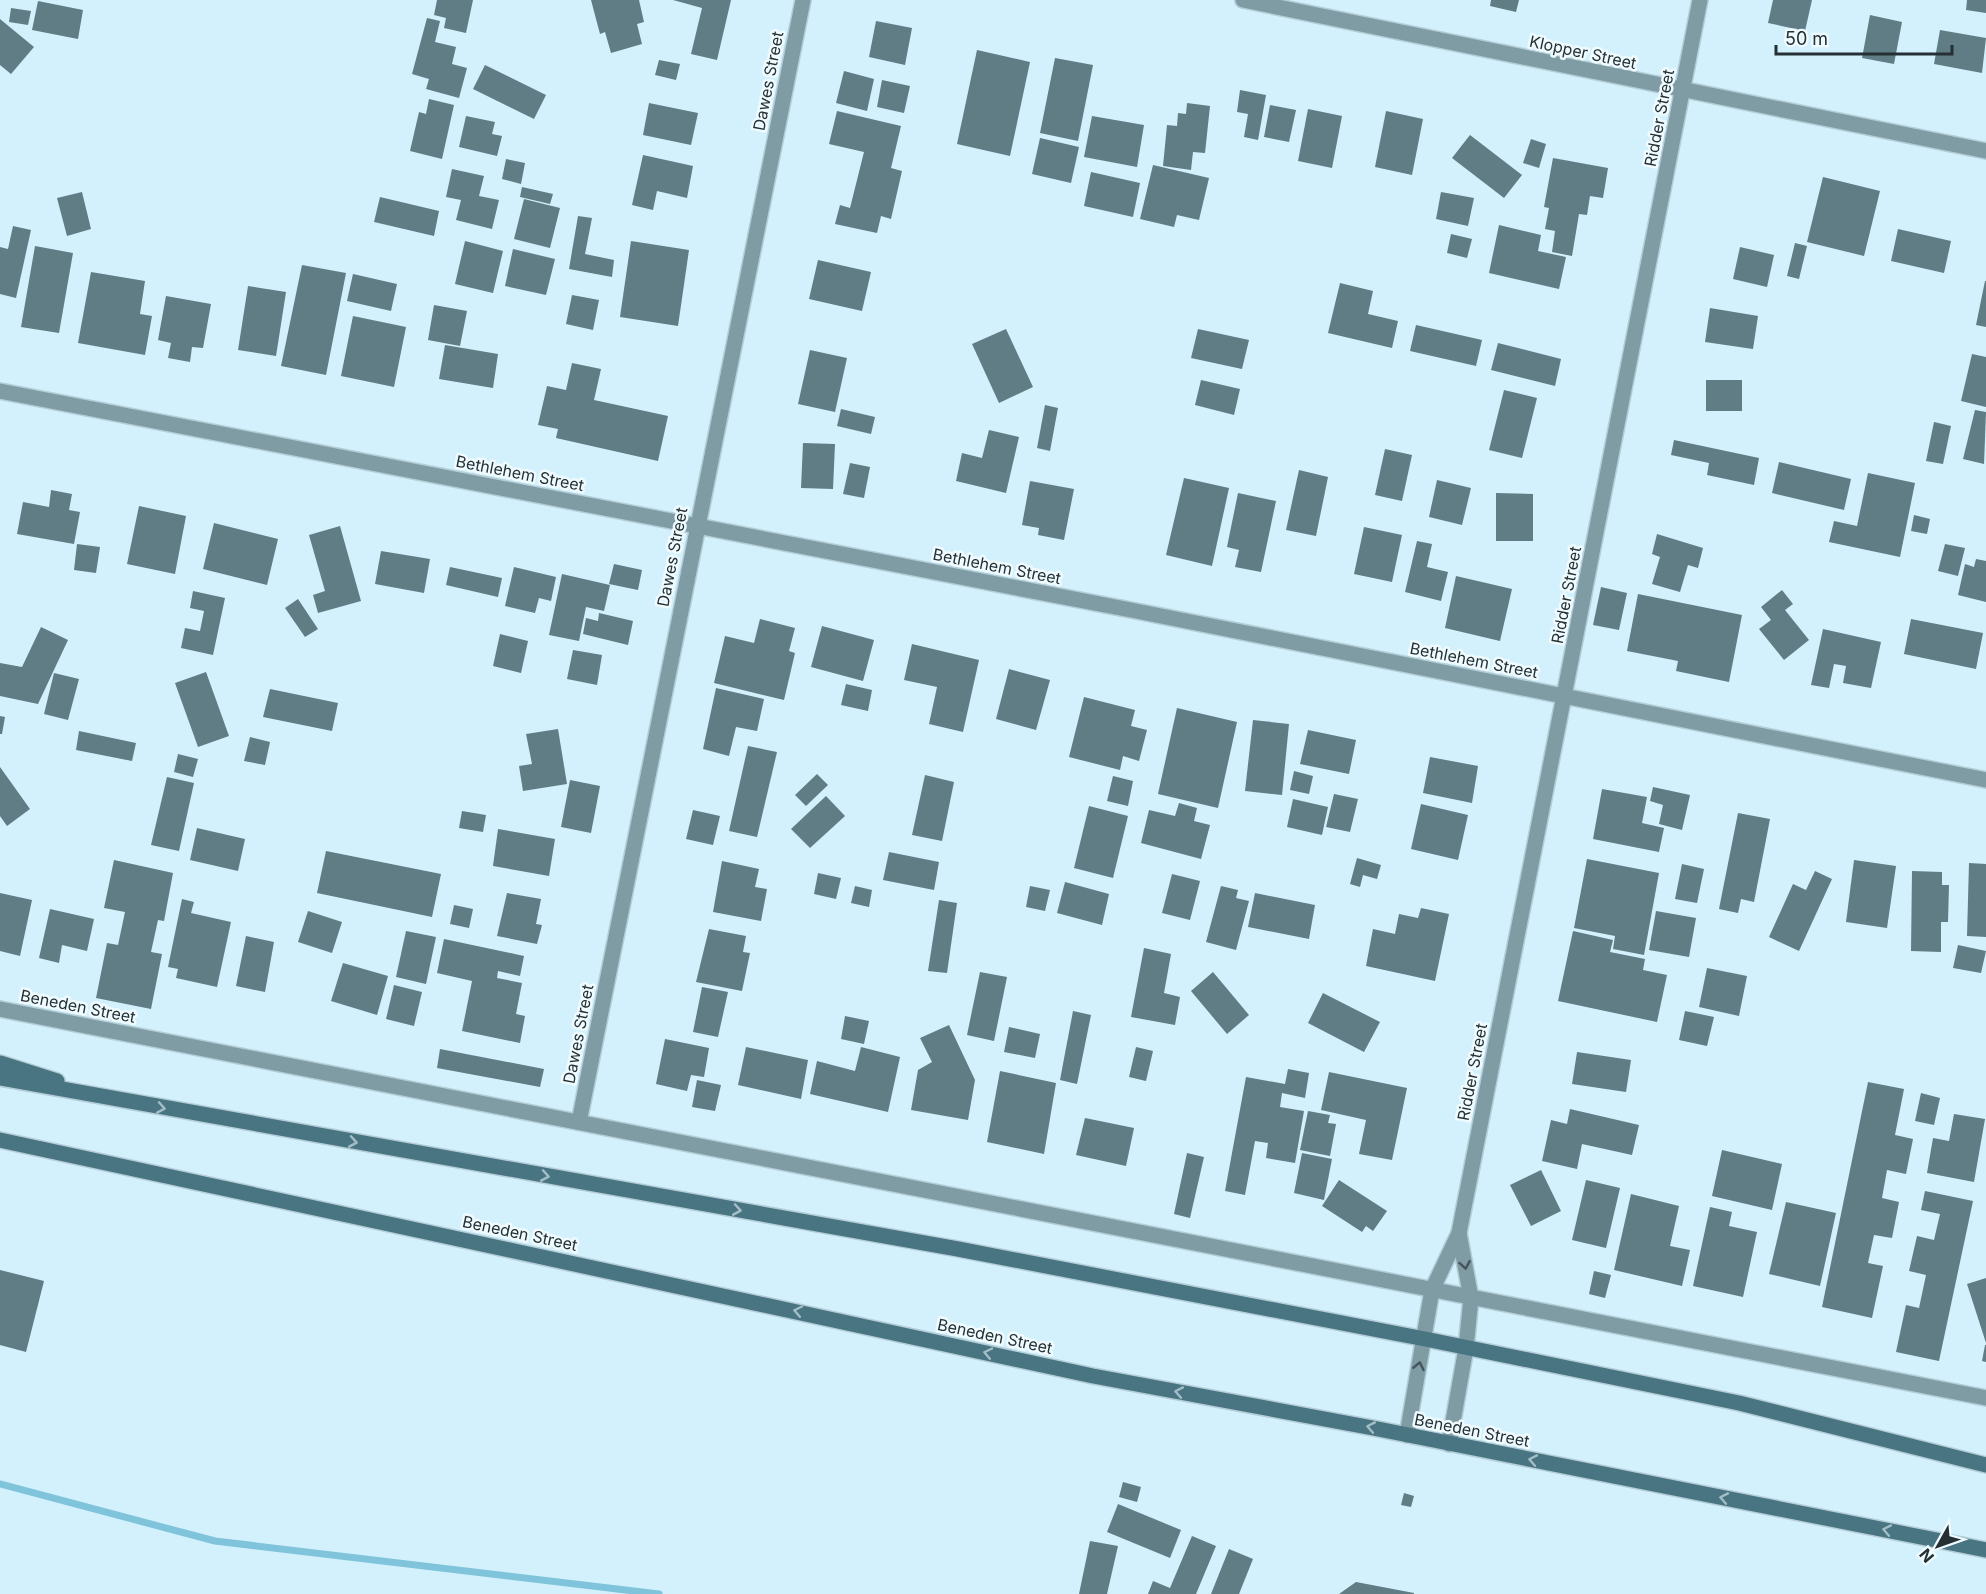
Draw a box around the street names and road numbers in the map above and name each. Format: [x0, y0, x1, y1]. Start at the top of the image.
street label: Dawes Street [749, 30, 787, 132]
street label: Klopper Street [1528, 31, 1638, 73]
street label: Ridder Street [1640, 68, 1678, 168]
street label: Bethlehem Street [454, 451, 586, 495]
street label: Dawes Street [653, 506, 691, 608]
street label: Bethlehem Street [931, 544, 1063, 588]
street label: Ridder Street [1547, 545, 1585, 645]
street label: Bethlehem Street [1408, 638, 1540, 682]
street label: Dawes Street [559, 983, 597, 1085]
street label: Beneden Street [19, 985, 137, 1027]
street label: Ridder Street [1453, 1022, 1491, 1122]
street label: Beneden Street [461, 1211, 579, 1255]
street label: Beneden Street [936, 1314, 1054, 1358]
street label: Beneden Street [1413, 1409, 1531, 1451]

